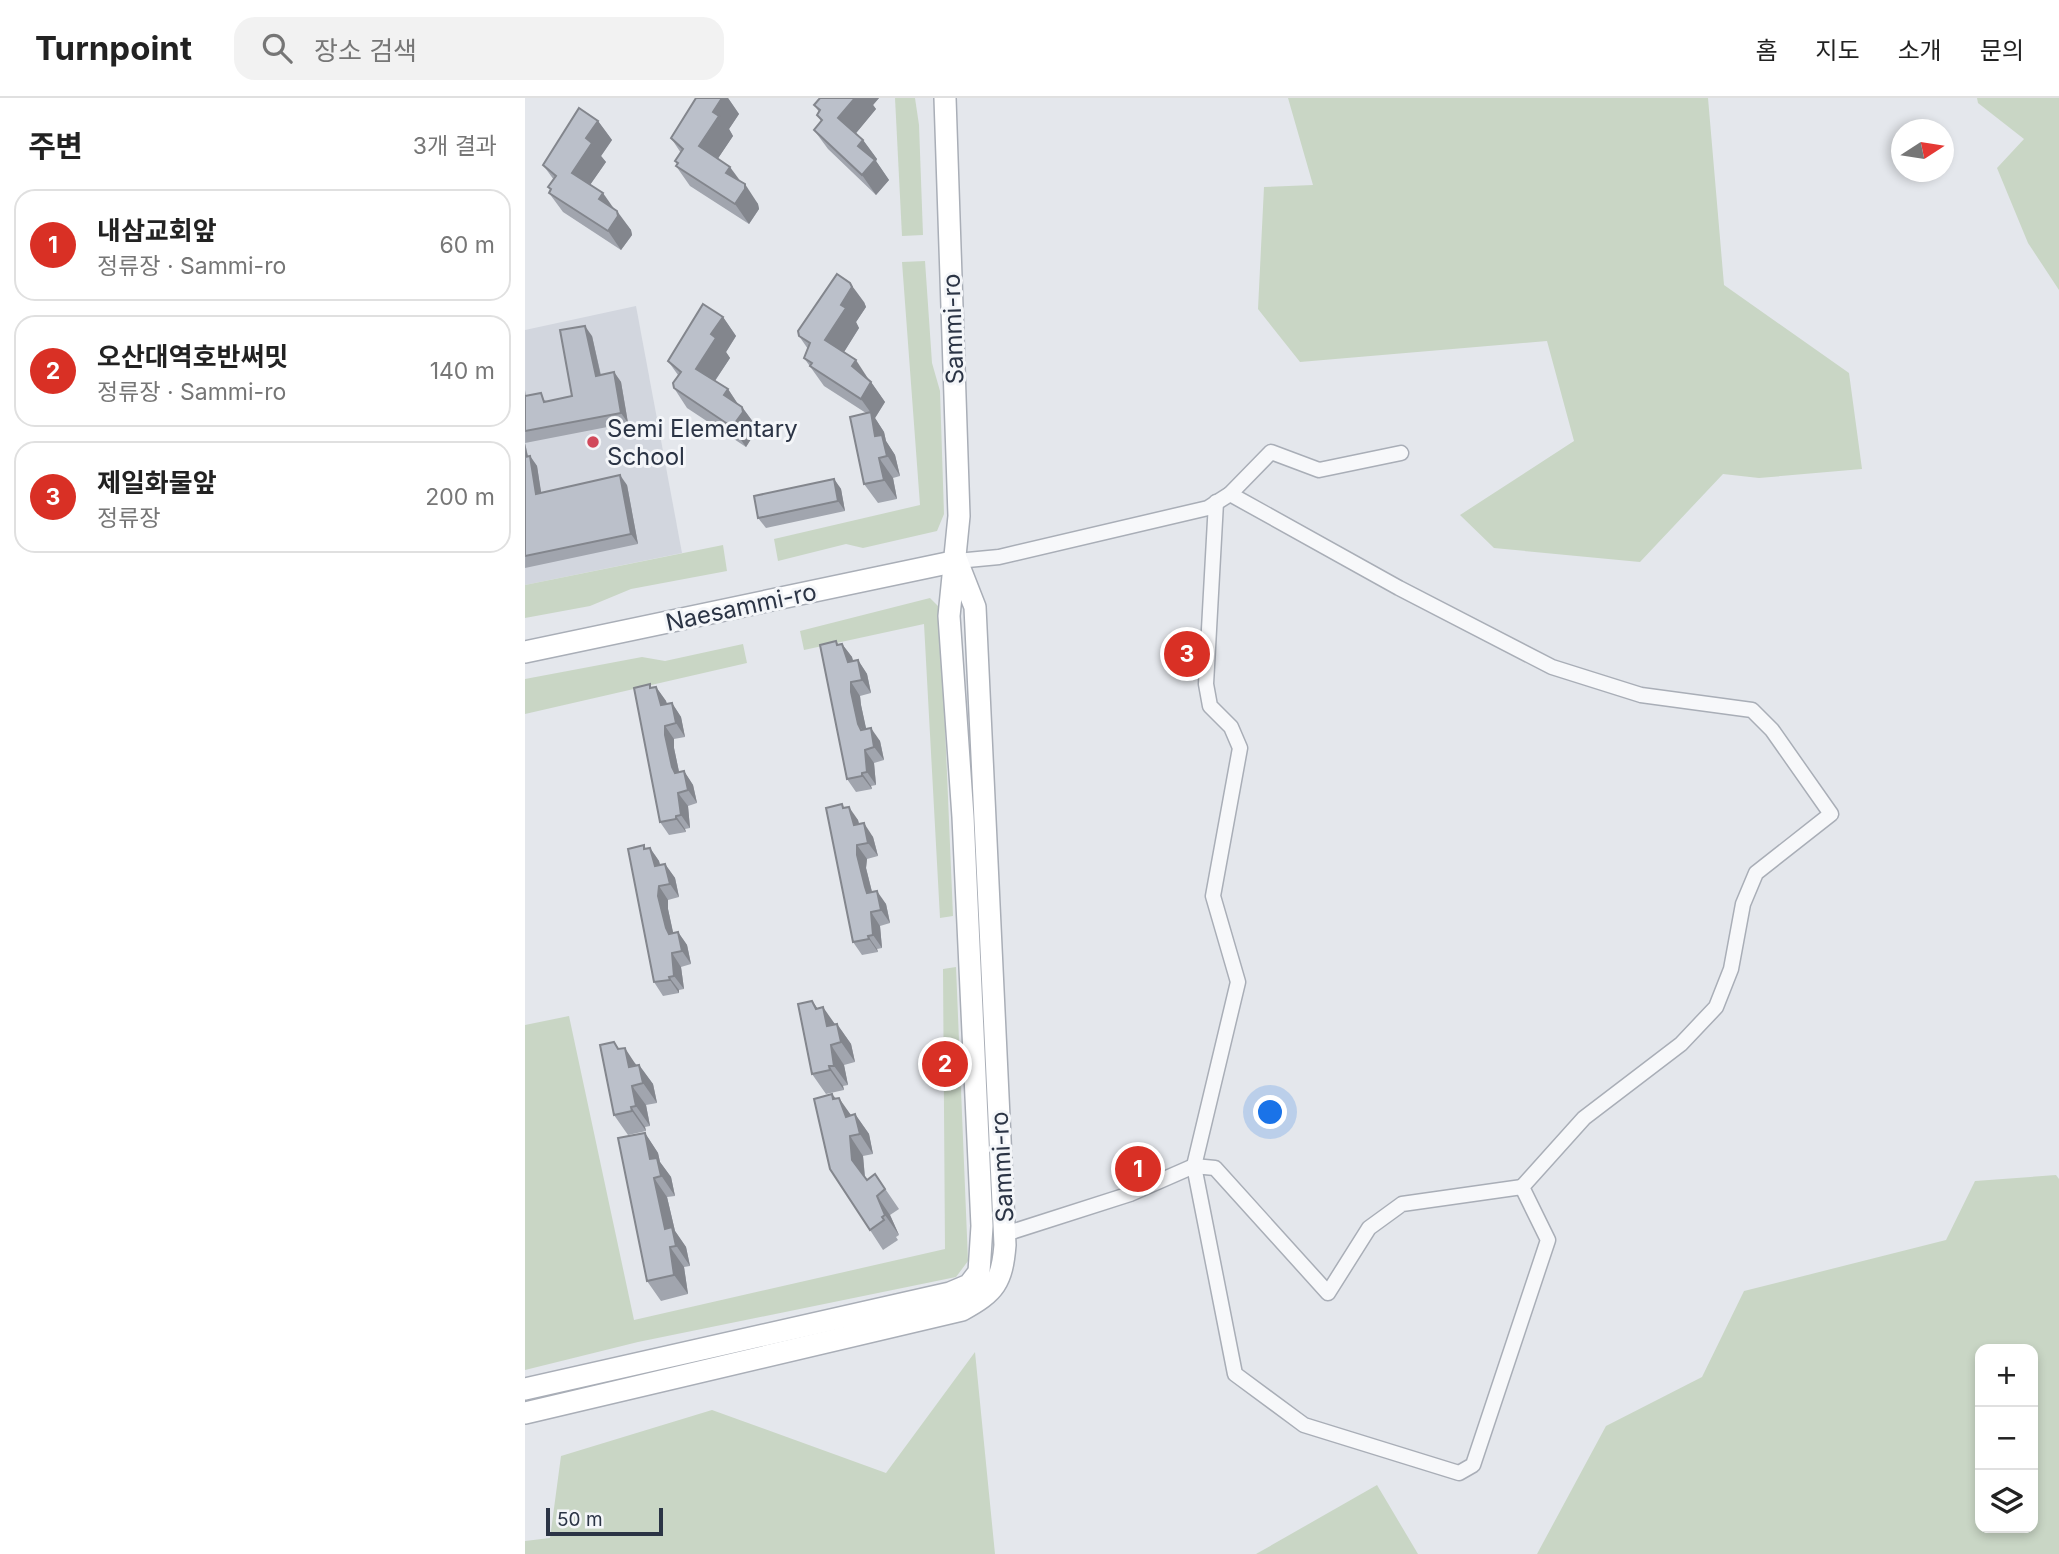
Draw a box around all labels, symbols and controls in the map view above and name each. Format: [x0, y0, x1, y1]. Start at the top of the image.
search box [234, 17, 724, 80]
text: Turnpoint [35, 28, 192, 68]
icon: search [258, 29, 296, 67]
text: 장소 검색 [314, 35, 417, 66]
text: 홈 [1755, 36, 1777, 65]
text: 지도 [1815, 36, 1860, 65]
text: 소개 [1898, 36, 1942, 65]
text: 문의 [1980, 36, 2024, 65]
north arrow [1891, 119, 1954, 182]
text: 주변 [28, 128, 83, 164]
text: 3개 결과 [413, 132, 497, 160]
text: 내삼교회앞 [97, 215, 217, 246]
text: 1 [48, 231, 58, 259]
text: 60 m [440, 231, 495, 259]
text: 정류장 · Sammi-ro [97, 252, 286, 280]
street label: Sammi-ro [937, 273, 969, 385]
text: 오산대역호반써밋 [97, 341, 288, 372]
text: 2 [46, 357, 60, 385]
text: 140 m [430, 357, 495, 385]
text: 정류장 · Sammi-ro [97, 378, 286, 406]
place label: Semi Elementary School [607, 414, 798, 471]
marker: Semi Elementary School [585, 434, 601, 450]
text: 제일화물앞 [97, 467, 217, 498]
text: 3 [46, 483, 60, 511]
text: 200 m [425, 483, 495, 511]
text: 정류장 [97, 504, 160, 532]
street label: Naesammi-ro [663, 577, 819, 637]
pin: 3 [1164, 628, 1210, 680]
pin: 2 [922, 1038, 968, 1090]
your location [1253, 1095, 1287, 1129]
street label: Sammi-ro [985, 1111, 1019, 1223]
pin: 1 [1115, 1143, 1161, 1195]
map controls [1975, 1344, 2038, 1533]
button: + [1975, 1344, 2038, 1407]
button: − [1975, 1407, 2038, 1470]
button: layers [1975, 1470, 2038, 1533]
scale bar [546, 1505, 663, 1537]
text: 50 m [557, 1508, 603, 1531]

